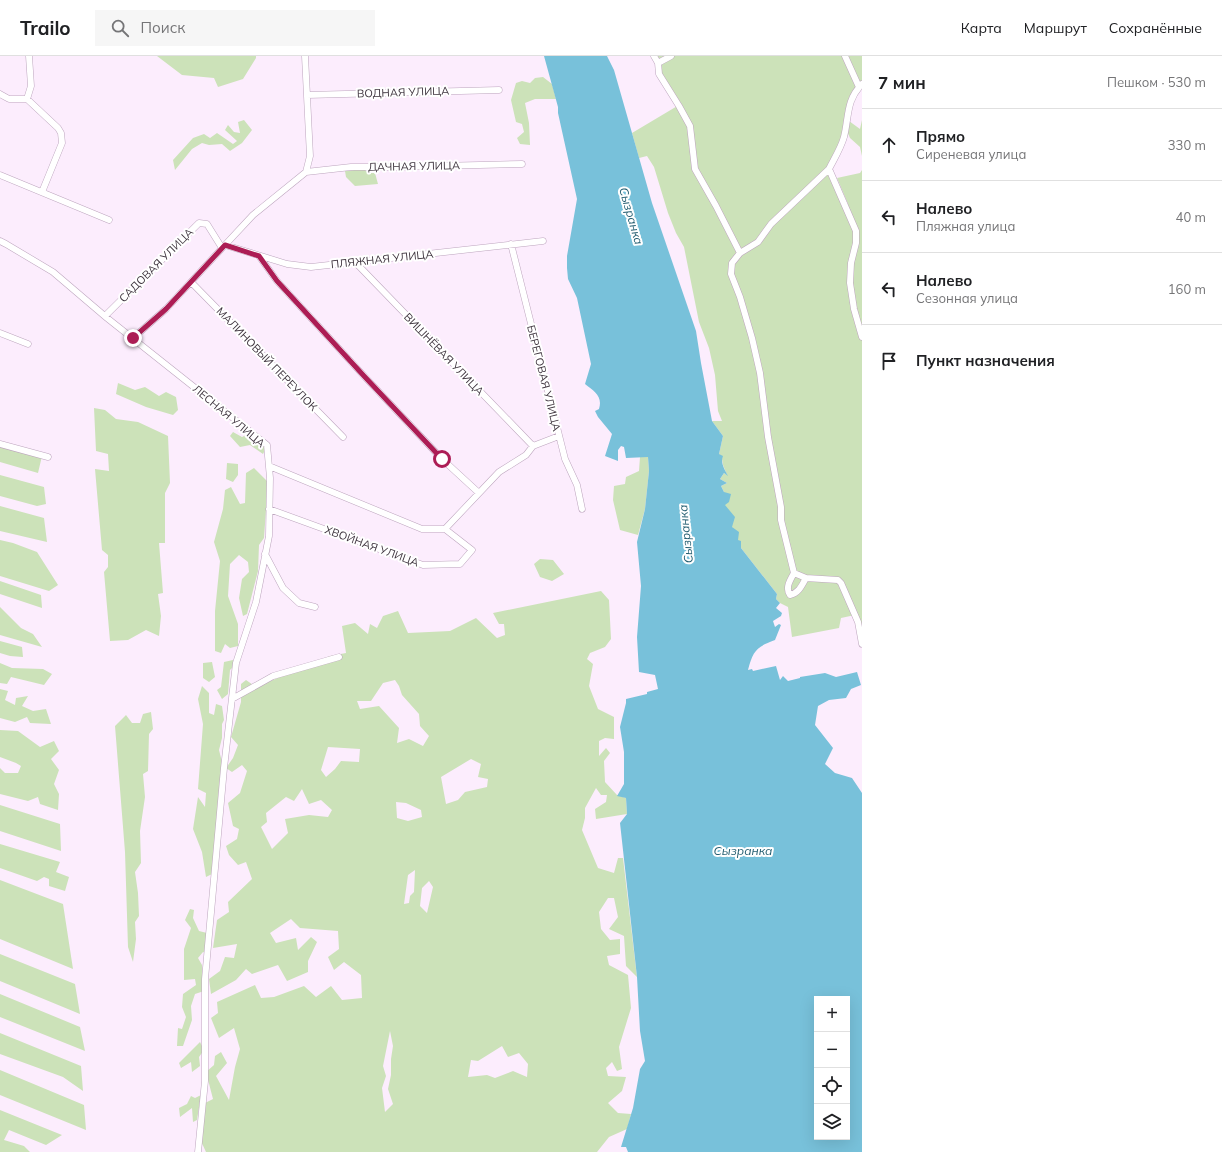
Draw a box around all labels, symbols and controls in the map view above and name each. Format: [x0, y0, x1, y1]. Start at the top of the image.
search box [95, 10, 375, 46]
text: Trailo [20, 16, 71, 40]
icon: search [109, 17, 131, 39]
text: Поиск [141, 18, 185, 37]
text: Карта [961, 19, 1002, 37]
text: Маршрут [1024, 19, 1087, 37]
text: Сохранённые [1109, 19, 1202, 37]
text: 7 мин [878, 72, 926, 93]
text: Пешком · 530 m [1107, 74, 1206, 90]
street label: ВОДНАЯ УЛИЦА [357, 83, 449, 101]
text: Прямо [916, 127, 965, 146]
icon: ahead [878, 134, 900, 156]
text: 330 m [1168, 137, 1206, 153]
text: Сиреневая улица [916, 146, 1026, 162]
street label: ДАЧНАЯ УЛИЦА [368, 158, 460, 174]
water label: Сызранка [616, 186, 647, 246]
text: Налево [916, 199, 972, 218]
icon: left [878, 206, 900, 228]
text: 40 m [1176, 209, 1206, 225]
text: Пляжная улица [916, 218, 1015, 234]
street label: САДОВАЯ УЛИЦА [116, 225, 196, 305]
street label: ПЛЯЖНАЯ УЛИЦА [330, 247, 434, 271]
text: Налево [916, 271, 972, 290]
icon: left [878, 278, 900, 300]
text: 160 m [1168, 281, 1206, 297]
text: Сезонная улица [916, 290, 1018, 306]
street label: МАЛИНОВЫЙ ПЕРЕУЛОК [214, 304, 321, 414]
street label: ВИШНЁВАЯ УЛИЦА [401, 310, 487, 398]
street label: БЕРЕГОВАЯ УЛИЦА [524, 324, 564, 432]
route end [124, 329, 142, 347]
icon: arrive [878, 350, 900, 372]
text: Пункт назначения [916, 351, 1055, 370]
street label: ЛЕСНАЯ УЛИЦА [190, 382, 268, 450]
route start [433, 450, 451, 468]
water label: Сызранка [675, 504, 696, 564]
street label: ХВОЙНАЯ УЛИЦА [323, 522, 421, 570]
water label: Сызранка [714, 843, 772, 858]
map controls [814, 996, 850, 1140]
button: + [814, 996, 850, 1032]
button: − [814, 1032, 850, 1068]
button: locate [814, 1068, 850, 1104]
button: layers [814, 1104, 850, 1140]

